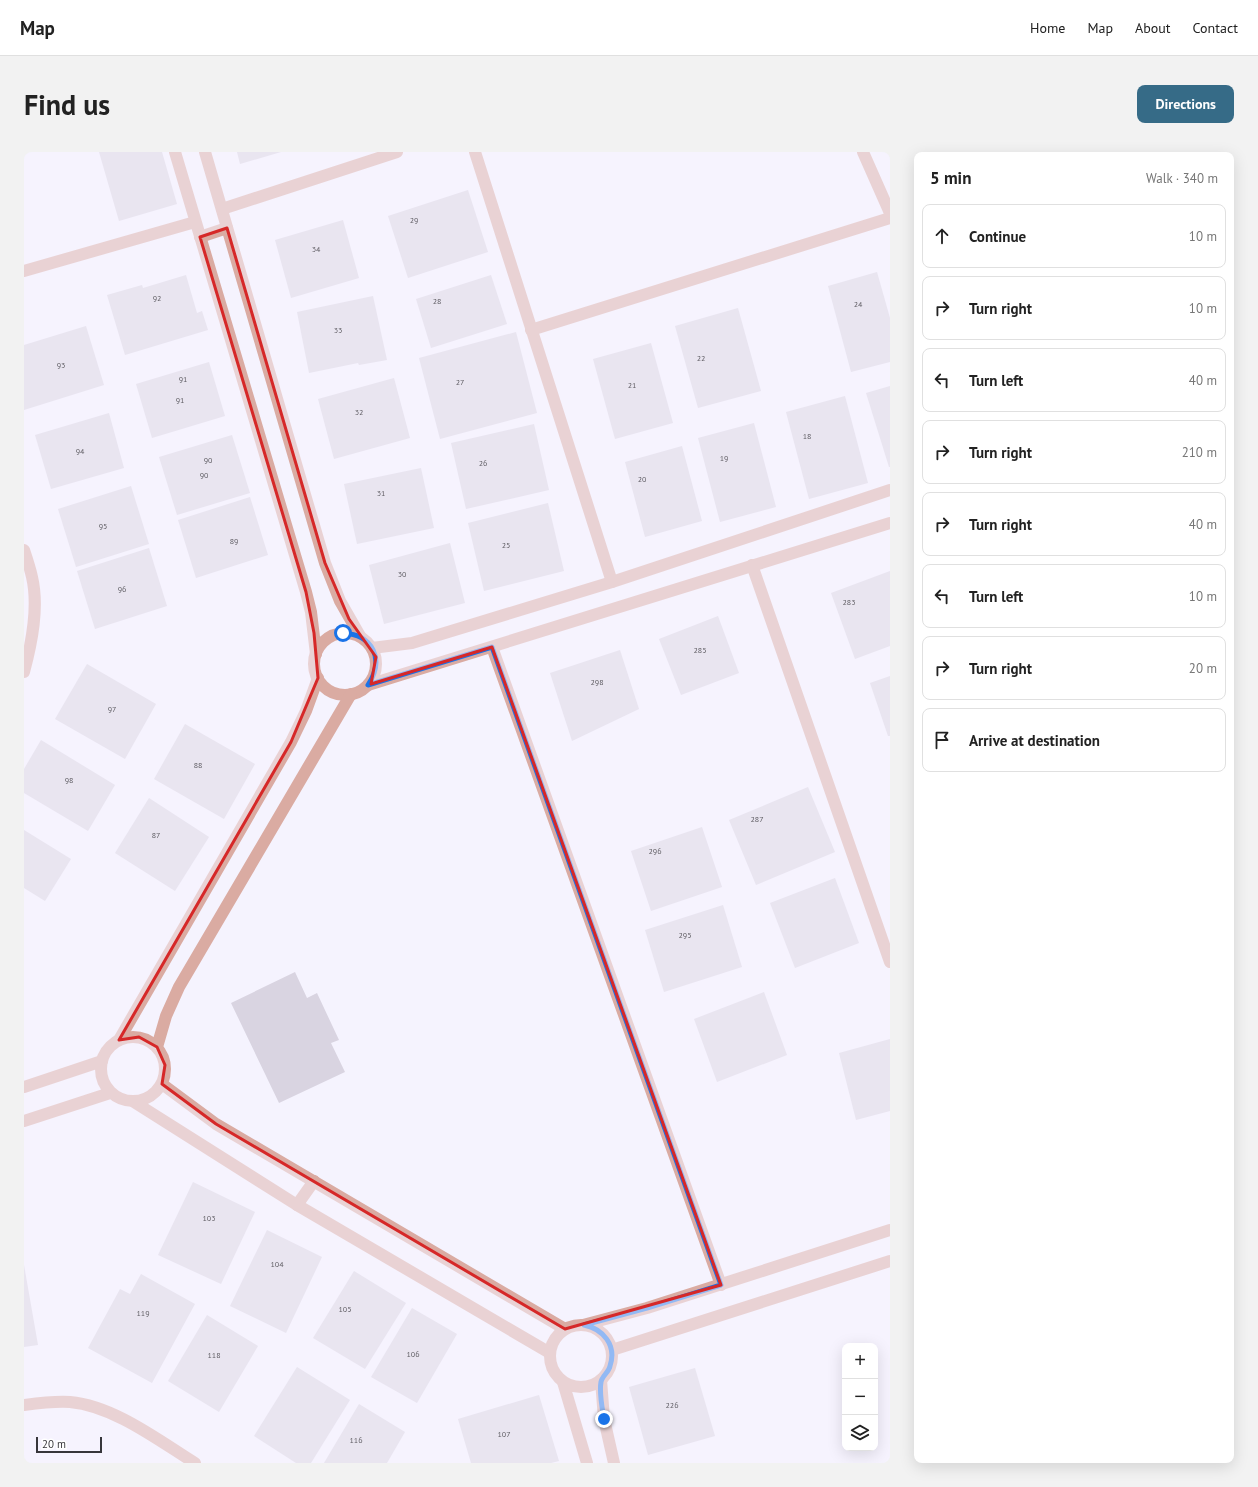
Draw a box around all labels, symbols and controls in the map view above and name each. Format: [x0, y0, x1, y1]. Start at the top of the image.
text: Map [20, 16, 55, 40]
text: Home [1030, 19, 1065, 37]
text: Map [1087, 19, 1113, 37]
text: About [1135, 19, 1171, 37]
text: Contact [1193, 19, 1238, 37]
button: Directions [1137, 85, 1234, 123]
text: Find us [24, 86, 110, 123]
text: 5 min [930, 167, 971, 189]
text: Walk · 340 m [1146, 170, 1218, 187]
house number: 29 [410, 215, 418, 225]
icon: ahead [931, 225, 953, 247]
text: Continue [969, 227, 1026, 246]
text: 10 m [1189, 228, 1217, 245]
house number: 34 [312, 244, 321, 254]
house number: 92 [153, 293, 161, 303]
house number: 28 [433, 296, 441, 306]
icon: right [931, 297, 953, 319]
house number: 24 [854, 299, 863, 309]
text: Turn right [969, 299, 1032, 318]
text: 10 m [1189, 300, 1217, 317]
house number: 33 [334, 325, 342, 335]
house number: 22 [697, 353, 705, 363]
house number: 93 [57, 360, 65, 370]
icon: left [931, 369, 953, 391]
text: Turn left [969, 371, 1023, 390]
text: 40 m [1189, 372, 1217, 389]
house number: 91 [179, 374, 187, 384]
house number: 27 [456, 377, 464, 387]
house number: 21 [628, 380, 636, 390]
house number: 91 [176, 395, 184, 405]
house number: 32 [355, 407, 363, 417]
house number: 18 [803, 431, 811, 441]
icon: right [931, 441, 953, 463]
text: Turn right [969, 443, 1032, 462]
text: 210 m [1182, 444, 1217, 461]
house number: 94 [76, 446, 85, 456]
house number: 19 [720, 453, 728, 463]
house number: 90 [204, 455, 213, 465]
house number: 26 [479, 458, 487, 468]
house number: 90 [200, 470, 209, 480]
house number: 20 [638, 474, 647, 484]
house number: 31 [377, 488, 385, 498]
icon: right [931, 513, 953, 535]
text: Turn right [969, 515, 1032, 534]
text: 40 m [1189, 516, 1217, 533]
house number: 95 [99, 521, 107, 531]
house number: 89 [230, 536, 238, 546]
house number: 25 [502, 540, 510, 550]
house number: 30 [398, 569, 407, 579]
house number: 96 [118, 584, 126, 594]
icon: left [931, 585, 953, 607]
text: Turn left [969, 587, 1023, 606]
text: 10 m [1189, 588, 1217, 605]
house number: 283 [842, 597, 856, 607]
route start [334, 624, 352, 642]
house number: 285 [693, 645, 707, 655]
icon: right [931, 657, 953, 679]
text: Turn right [969, 659, 1032, 678]
text: 20 m [1189, 660, 1217, 677]
house number: 298 [590, 677, 604, 687]
house number: 97 [108, 704, 116, 714]
icon: arrive [931, 729, 953, 751]
text: Arrive at destination [969, 731, 1100, 750]
house number: 88 [194, 760, 202, 770]
house number: 98 [65, 775, 73, 785]
house number: 287 [750, 814, 764, 824]
house number: 87 [152, 830, 160, 840]
house number: 296 [648, 846, 662, 856]
house number: 295 [678, 930, 692, 940]
house number: 103 [202, 1213, 216, 1223]
house number: 104 [270, 1259, 284, 1269]
house number: 105 [338, 1304, 352, 1314]
house number: 119 [136, 1308, 150, 1318]
map controls [842, 1343, 878, 1451]
button: + [842, 1343, 878, 1379]
house number: 106 [406, 1349, 420, 1359]
house number: 118 [207, 1350, 221, 1360]
button: − [842, 1379, 878, 1415]
house number: 226 [665, 1400, 679, 1410]
route end [595, 1410, 613, 1428]
button: layers [842, 1415, 878, 1451]
house number: 107 [497, 1429, 511, 1439]
scale bar [36, 1435, 102, 1454]
house number: 116 [349, 1435, 363, 1445]
text: 20 m [42, 1437, 66, 1451]

